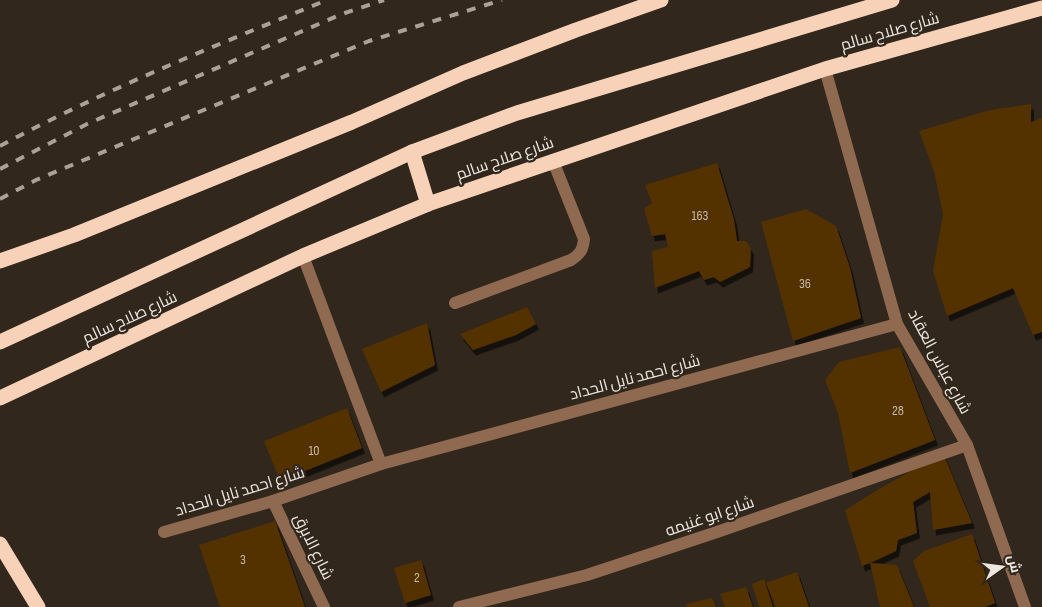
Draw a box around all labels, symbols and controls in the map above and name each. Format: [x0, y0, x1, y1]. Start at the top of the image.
street label: شارع صلاح سالم [838, 9, 942, 56]
street label: شارع صلاح سالم [454, 133, 557, 186]
house number: 163 [692, 207, 709, 224]
house number: 36 [799, 275, 811, 292]
street label: شارع صلاح سالم [80, 288, 181, 349]
street label: شارع عباس العقاد [903, 306, 975, 418]
street label: شارع احمد نايل الحداد [568, 351, 703, 406]
house number: 28 [892, 402, 904, 419]
house number: 10 [308, 442, 320, 459]
street label: شارع احمد نايل الحداد [173, 463, 307, 522]
street label: شارع ابو غنيمه [663, 493, 757, 542]
street label: شارع الابرق [288, 511, 337, 584]
north arrow [977, 542, 1027, 592]
house number: 3 [240, 551, 246, 568]
text: ش [1004, 553, 1025, 575]
house number: 2 [414, 569, 420, 586]

